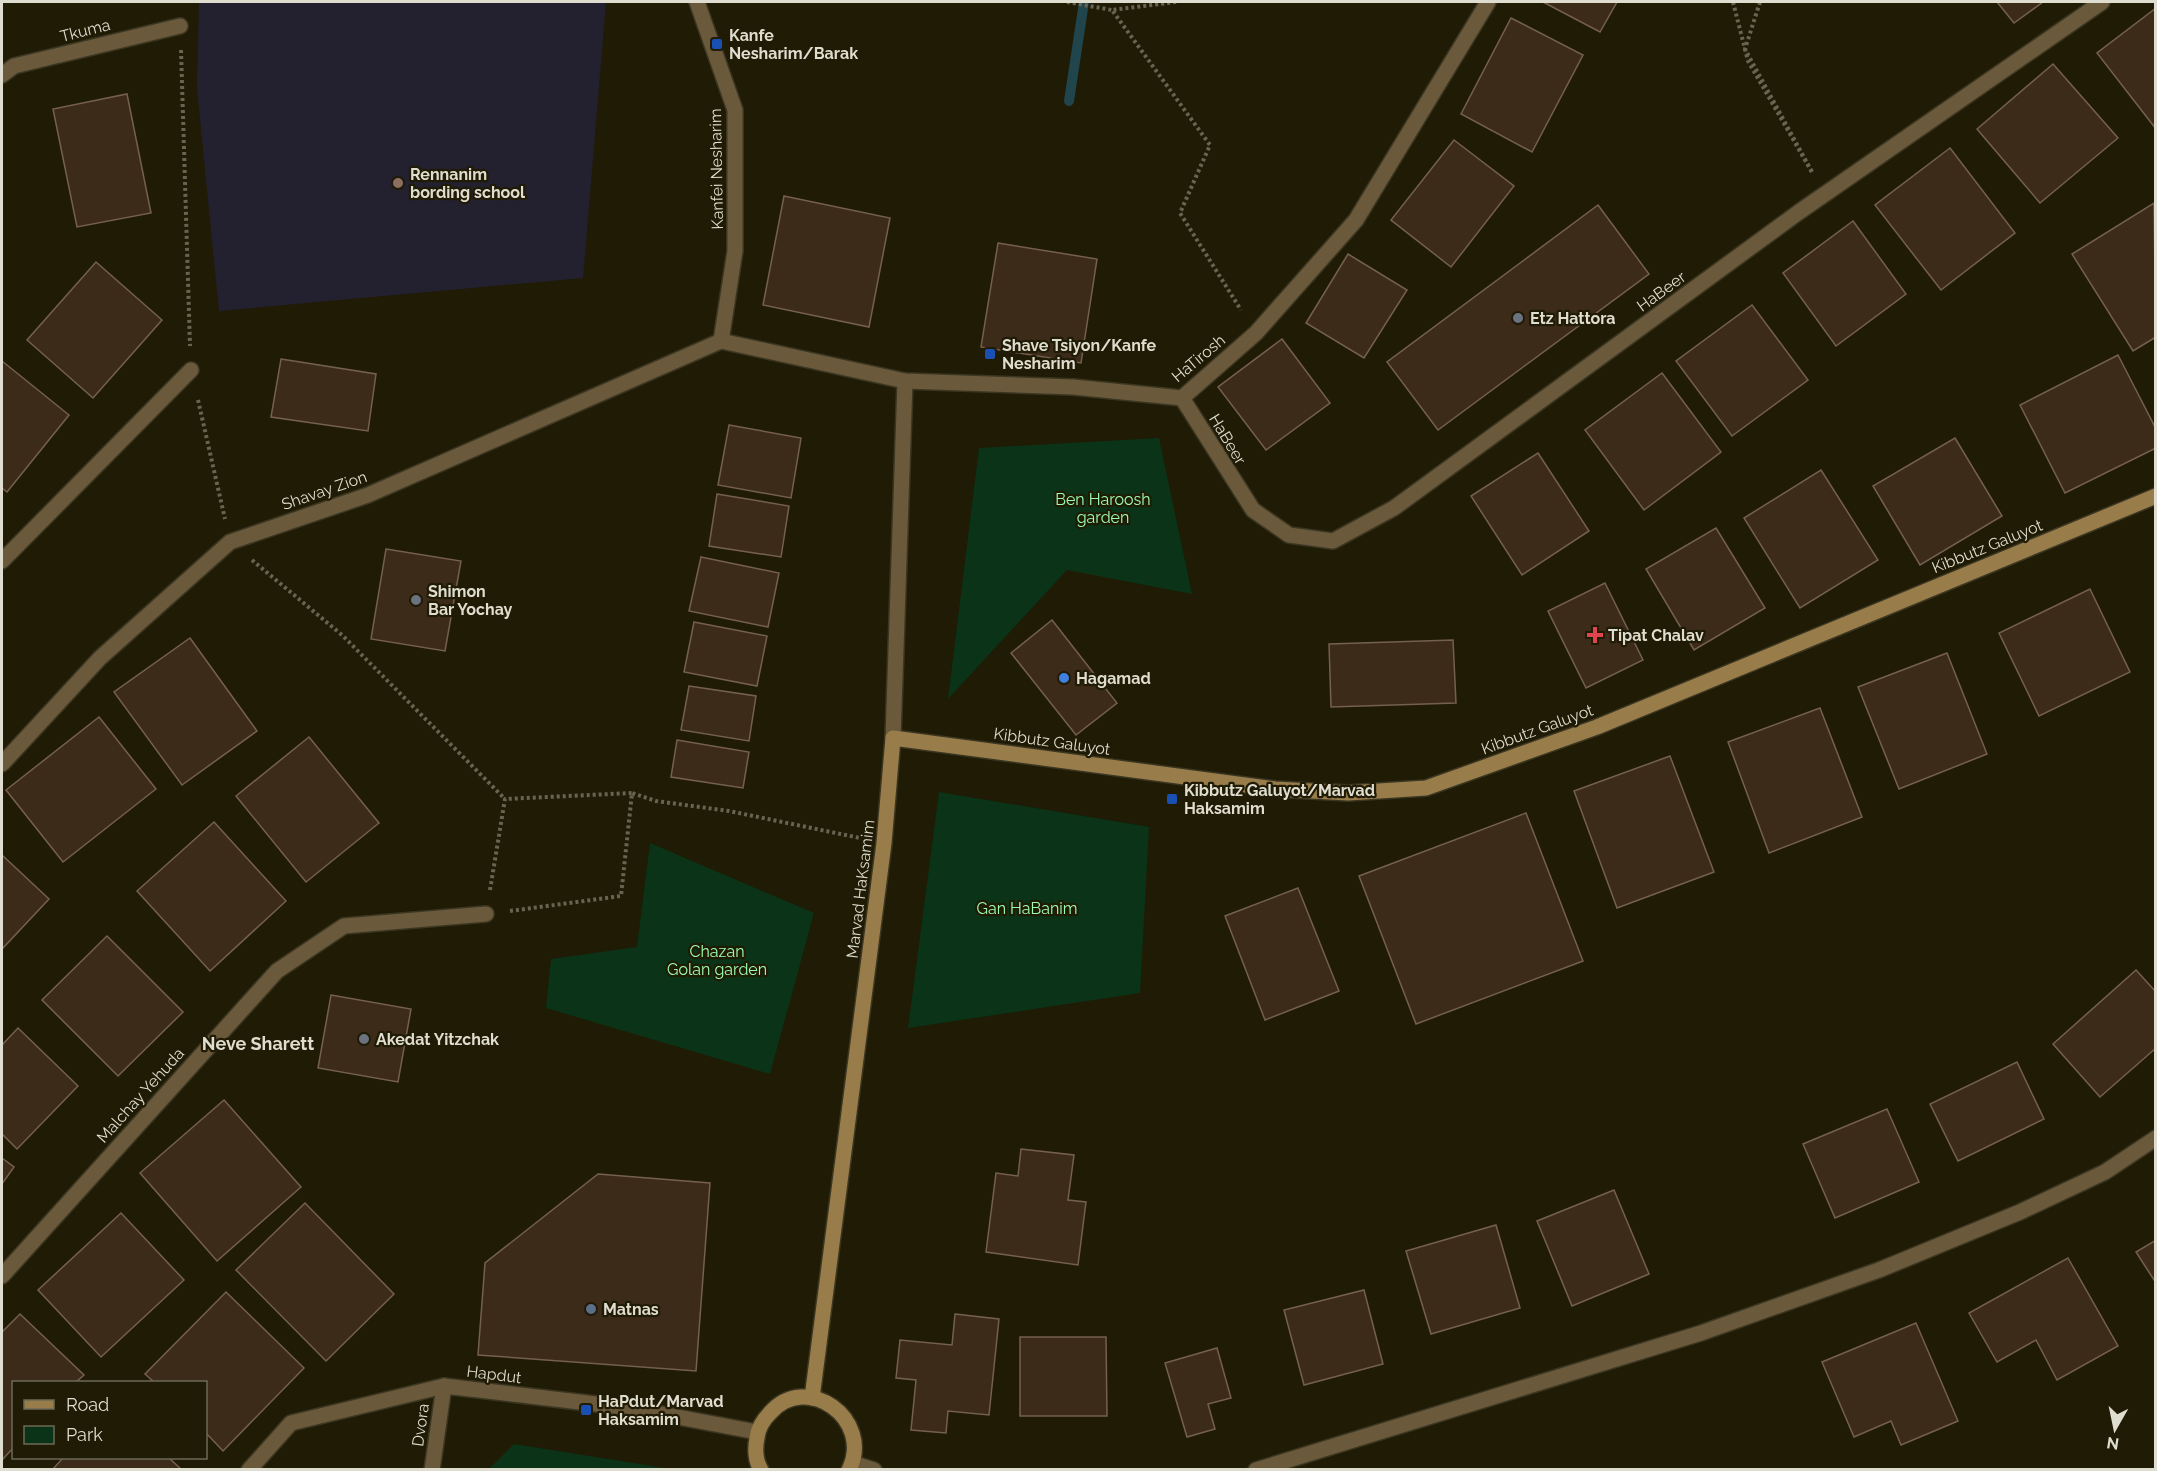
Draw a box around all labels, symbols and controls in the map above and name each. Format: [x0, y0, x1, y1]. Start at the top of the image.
street label: Tkuma [58, 15, 112, 46]
place label: Kanfe Nesharim/Barak [729, 26, 858, 63]
marker: Kanfe Nesharim/Barak [710, 37, 724, 51]
street label: Kanfei Nesharim [706, 108, 727, 230]
place label: Rennanim bording school [410, 165, 526, 202]
marker: Rennanim bording school [391, 176, 405, 190]
street label: HaBeer [1633, 267, 1690, 315]
place label: Etz Hattora [1530, 309, 1616, 328]
marker: Etz Hattora [1511, 311, 1525, 325]
street label: HaTirosh [1168, 331, 1229, 386]
place label: Shave Tsiyon/Kanfe Nesharim [1002, 336, 1157, 373]
marker: Shave Tsiyon/Kanfe Nesharim [983, 347, 997, 361]
street label: HaBeer [1205, 411, 1250, 468]
street label: Shavay Zion [279, 467, 369, 514]
park label: Ben Haroosh garden [1055, 490, 1151, 527]
street label: Kibbutz Galuyot [1929, 515, 2046, 577]
place label: Shimon Bar Yochay [428, 582, 513, 619]
marker: Shimon Bar Yochay [409, 593, 423, 607]
marker: Tipat Chalav [1586, 626, 1604, 644]
place label: Tipat Chalav [1608, 626, 1704, 645]
place label: Hagamad [1076, 669, 1151, 688]
marker: Hagamad [1057, 671, 1071, 685]
street label: Kibbutz Galuyot [1479, 700, 1596, 758]
street label: Kibbutz Galuyot [992, 724, 1112, 759]
place label: Kibbutz Galuyot/Marvad Haksamim [1184, 781, 1375, 818]
marker: Kibbutz Galuyot/Marvad Haksamim [1165, 792, 1179, 806]
street label: Marvad HaKsamim [843, 819, 878, 959]
park label: Gan HaBanim [977, 899, 1077, 918]
park label: Chazan Golan garden [667, 942, 767, 979]
place label: Akedat Yitzchak [376, 1030, 499, 1049]
marker: Akedat Yitzchak [357, 1032, 371, 1046]
district label: Neve Sharett [202, 1033, 314, 1054]
street label: Malchay Yehuda [93, 1044, 188, 1147]
place label: Matnas [603, 1300, 659, 1319]
marker: Matnas [584, 1302, 598, 1316]
street label: Hapdut [465, 1362, 523, 1387]
legend [12, 1381, 207, 1459]
place label: HaPdut/Marvad Haksamim [598, 1392, 724, 1429]
text: Road [66, 1394, 109, 1415]
north arrow [2085, 1399, 2145, 1459]
street label: Dvora [408, 1402, 433, 1448]
marker: HaPdut/Marvad Haksamim [579, 1403, 593, 1417]
text: Park [66, 1424, 103, 1445]
text: N [2105, 1433, 2120, 1454]

